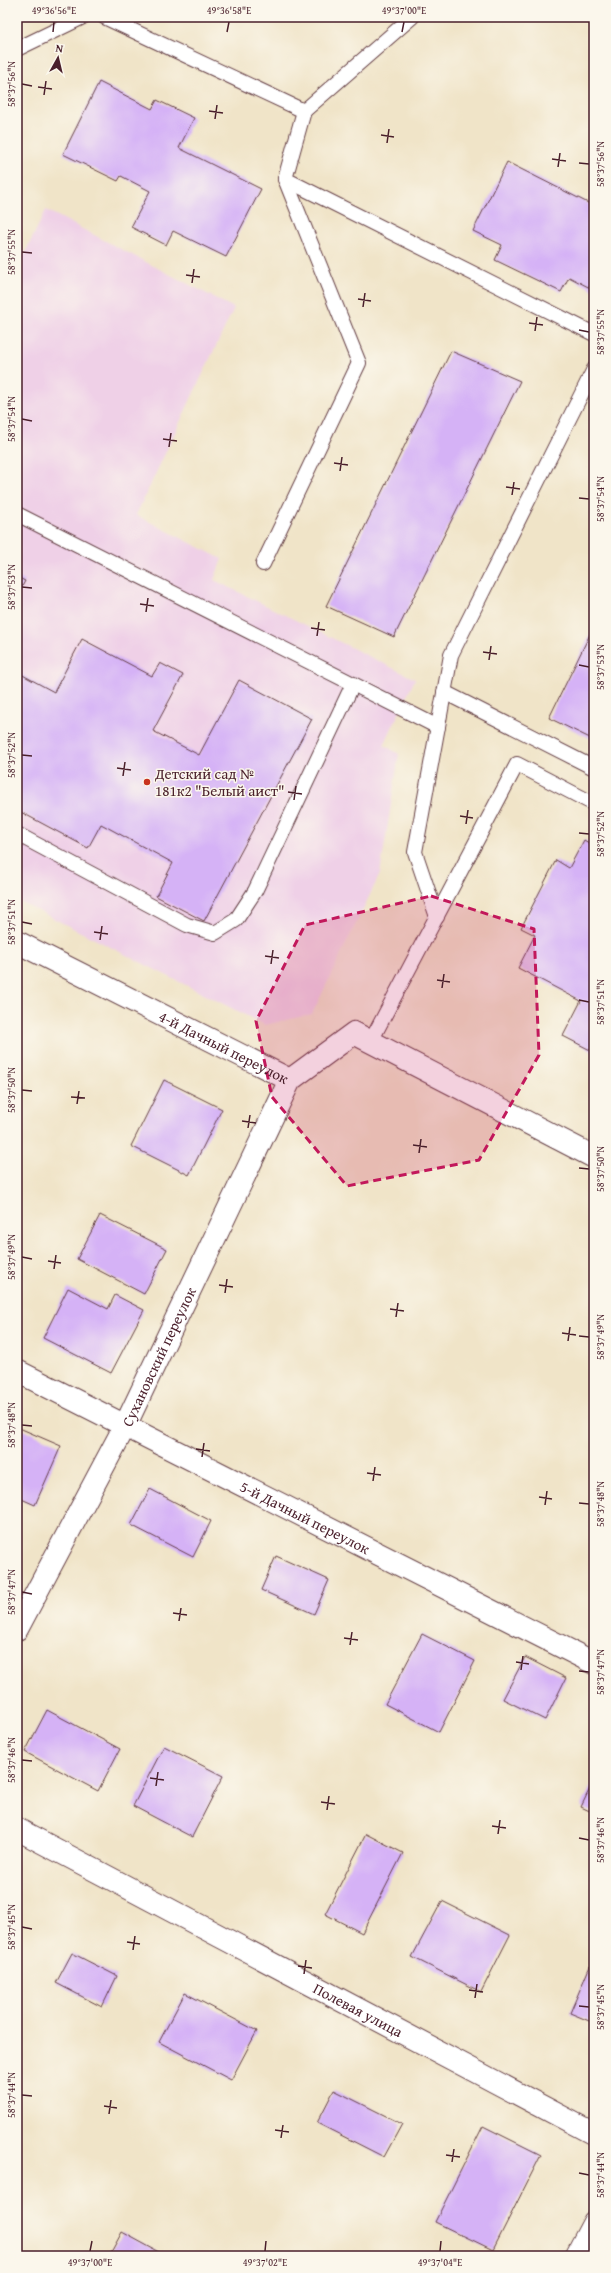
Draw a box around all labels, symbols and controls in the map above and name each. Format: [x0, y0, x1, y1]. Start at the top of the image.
text: 49°36'56"E [32, 3, 76, 18]
text: 49°36'58"E [207, 3, 251, 18]
text: 49°37'00"E [382, 3, 426, 18]
north arrow [38, 38, 78, 78]
text: N [55, 40, 65, 57]
text: 58°37'56"N [4, 61, 19, 107]
text: 58°37'56"N [593, 141, 608, 187]
text: 58°37'55"N [4, 229, 19, 275]
text: 58°37'55"N [593, 309, 608, 355]
text: 58°37'54"N [4, 396, 19, 442]
text: 58°37'54"N [593, 476, 608, 522]
text: 58°37'53"N [4, 564, 19, 610]
text: 58°37'53"N [593, 644, 608, 690]
text: 58°37'52"N [4, 732, 19, 778]
place label: Детский сад № 181к2 "Белый аист" [154, 763, 285, 801]
marker: Детский сад № 181к2 "Белый аист" [142, 777, 152, 787]
text: 58°37'52"N [593, 811, 608, 857]
text: 58°37'51"N [4, 899, 19, 945]
text: 58°37'51"N [593, 979, 608, 1025]
street label: 4-й Дачный переулок [156, 1005, 293, 1088]
text: 58°37'50"N [4, 1067, 19, 1113]
text: 58°37'50"N [593, 1146, 608, 1192]
text: 58°37'49"N [4, 1234, 19, 1280]
street label: Сухановский переулок [116, 1283, 200, 1430]
text: 58°37'49"N [593, 1314, 608, 1360]
text: 58°37'48"N [4, 1402, 19, 1448]
street label: 5-й Дачный переулок [237, 1475, 374, 1559]
text: 58°37'48"N [593, 1481, 608, 1527]
text: 58°37'47"N [4, 1569, 19, 1615]
text: 58°37'47"N [593, 1649, 608, 1695]
text: 58°37'46"N [4, 1737, 19, 1783]
text: 58°37'46"N [593, 1817, 608, 1863]
text: 58°37'45"N [4, 1904, 19, 1950]
street label: Полевая улица [310, 1977, 407, 2042]
text: 58°37'45"N [593, 1984, 608, 2030]
text: 58°37'44"N [4, 2072, 19, 2118]
text: 58°37'44"N [593, 2152, 608, 2198]
text: 49°37'00"E [68, 2255, 112, 2270]
text: 49°37'02"E [243, 2255, 287, 2270]
text: 49°37'04"E [418, 2255, 462, 2270]

